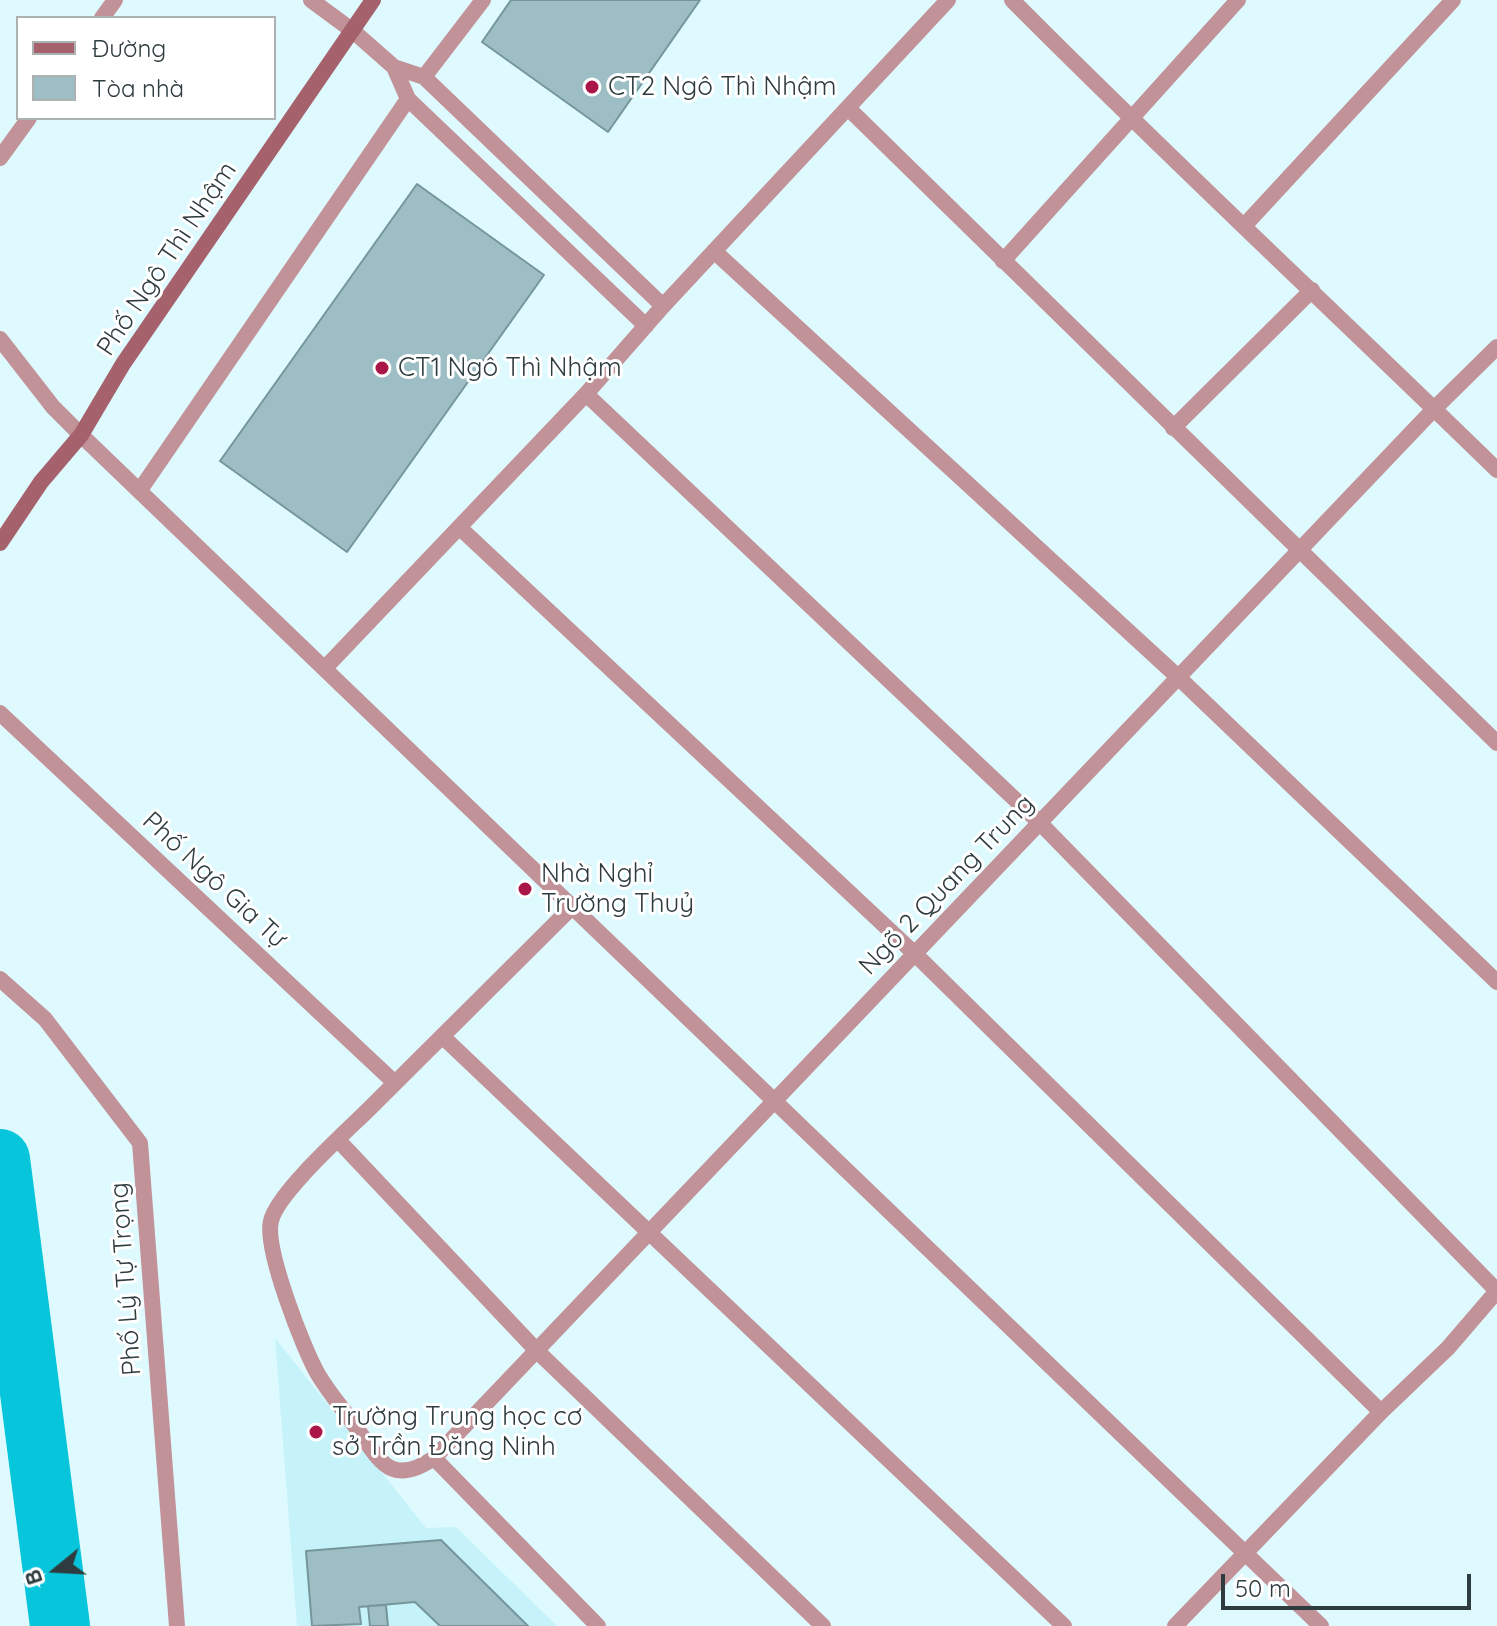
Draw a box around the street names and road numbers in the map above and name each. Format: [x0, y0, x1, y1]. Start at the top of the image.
street label: Phố Ngô Thì Nhậm [91, 156, 243, 362]
street label: Ngõ 2 Quang Trung [853, 788, 1041, 982]
street label: Phố Ngô Gia Tự [136, 806, 292, 954]
street label: Phố Lý Tự Trọng [104, 1181, 148, 1377]

